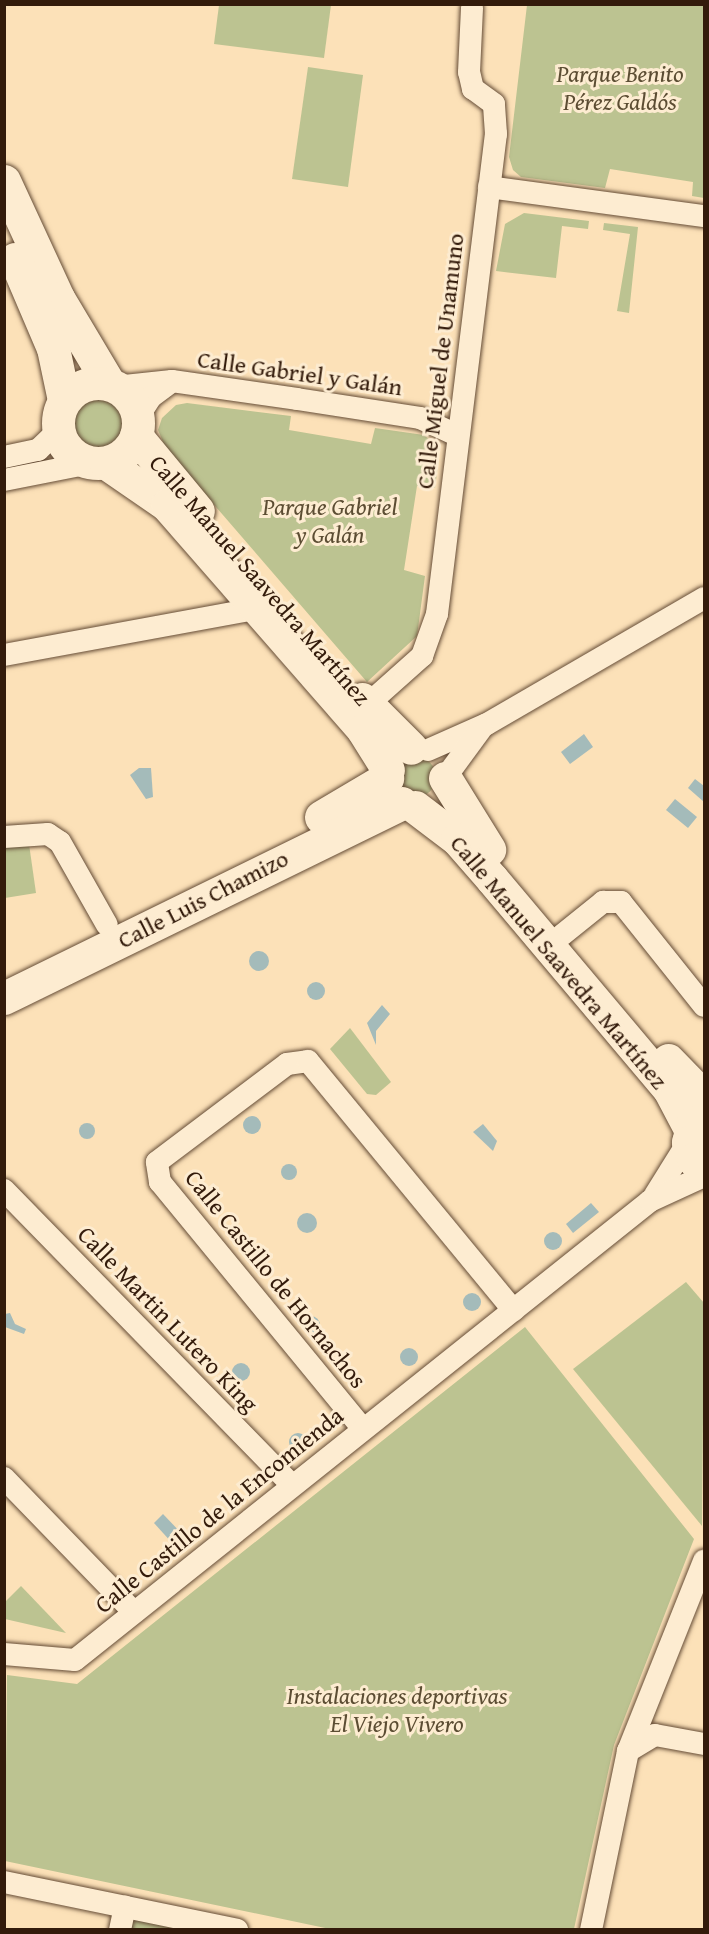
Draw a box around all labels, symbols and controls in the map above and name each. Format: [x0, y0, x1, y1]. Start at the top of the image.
park label: Parque Benito Pérez Galdós [557, 60, 683, 116]
street label: Calle Miguel de Unamuno [410, 232, 470, 490]
street label: Calle Gabriel y Galán [196, 344, 404, 402]
street label: Calle Manuel Saavedra Martínez [143, 449, 377, 711]
park label: Parque Gabriel y Galán [263, 493, 397, 549]
street label: Calle Manuel Saavedra Martínez [444, 829, 674, 1095]
street label: Calle Luis Chamizo [113, 844, 293, 954]
street label: Calle Castillo de Hornachos [179, 1164, 373, 1394]
street label: Calle Martin Lutero King [72, 1220, 264, 1418]
street label: Calle Castillo de la Encomienda [89, 1401, 349, 1619]
park label: Instalaciones deportivas El Viejo Vivero [287, 1682, 507, 1738]

